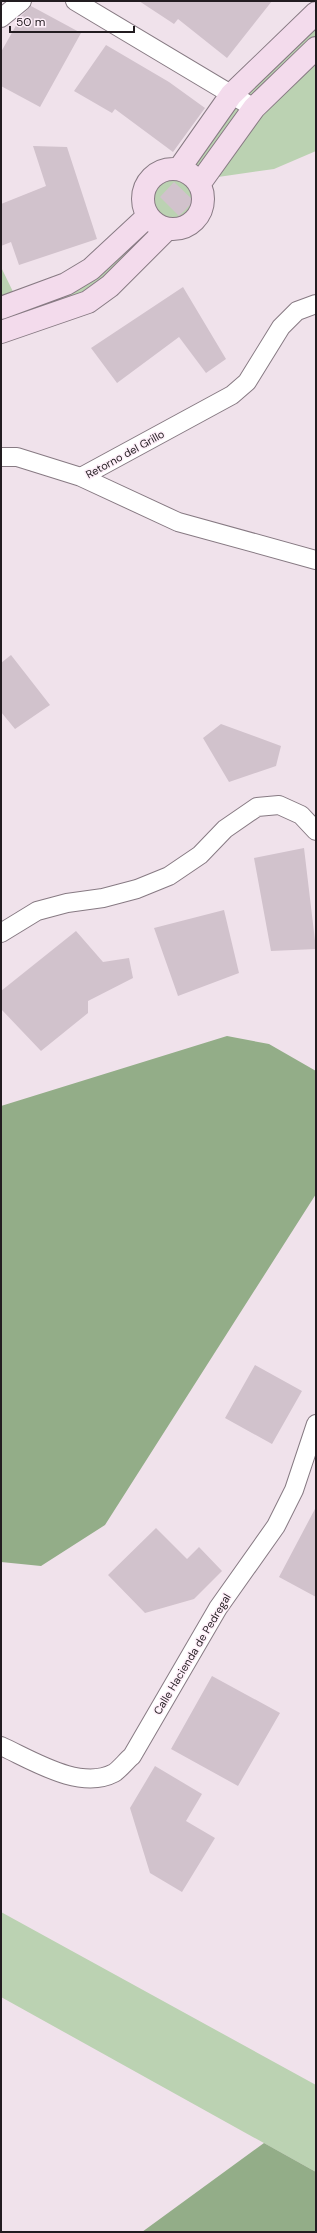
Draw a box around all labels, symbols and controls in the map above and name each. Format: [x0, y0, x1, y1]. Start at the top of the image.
scale bar [10, 8, 134, 34]
text: 50 m [16, 14, 45, 30]
street label: Retorno del Grillo [83, 427, 167, 481]
street label: Calle Hacienda de Pedregal [150, 1591, 234, 1717]

